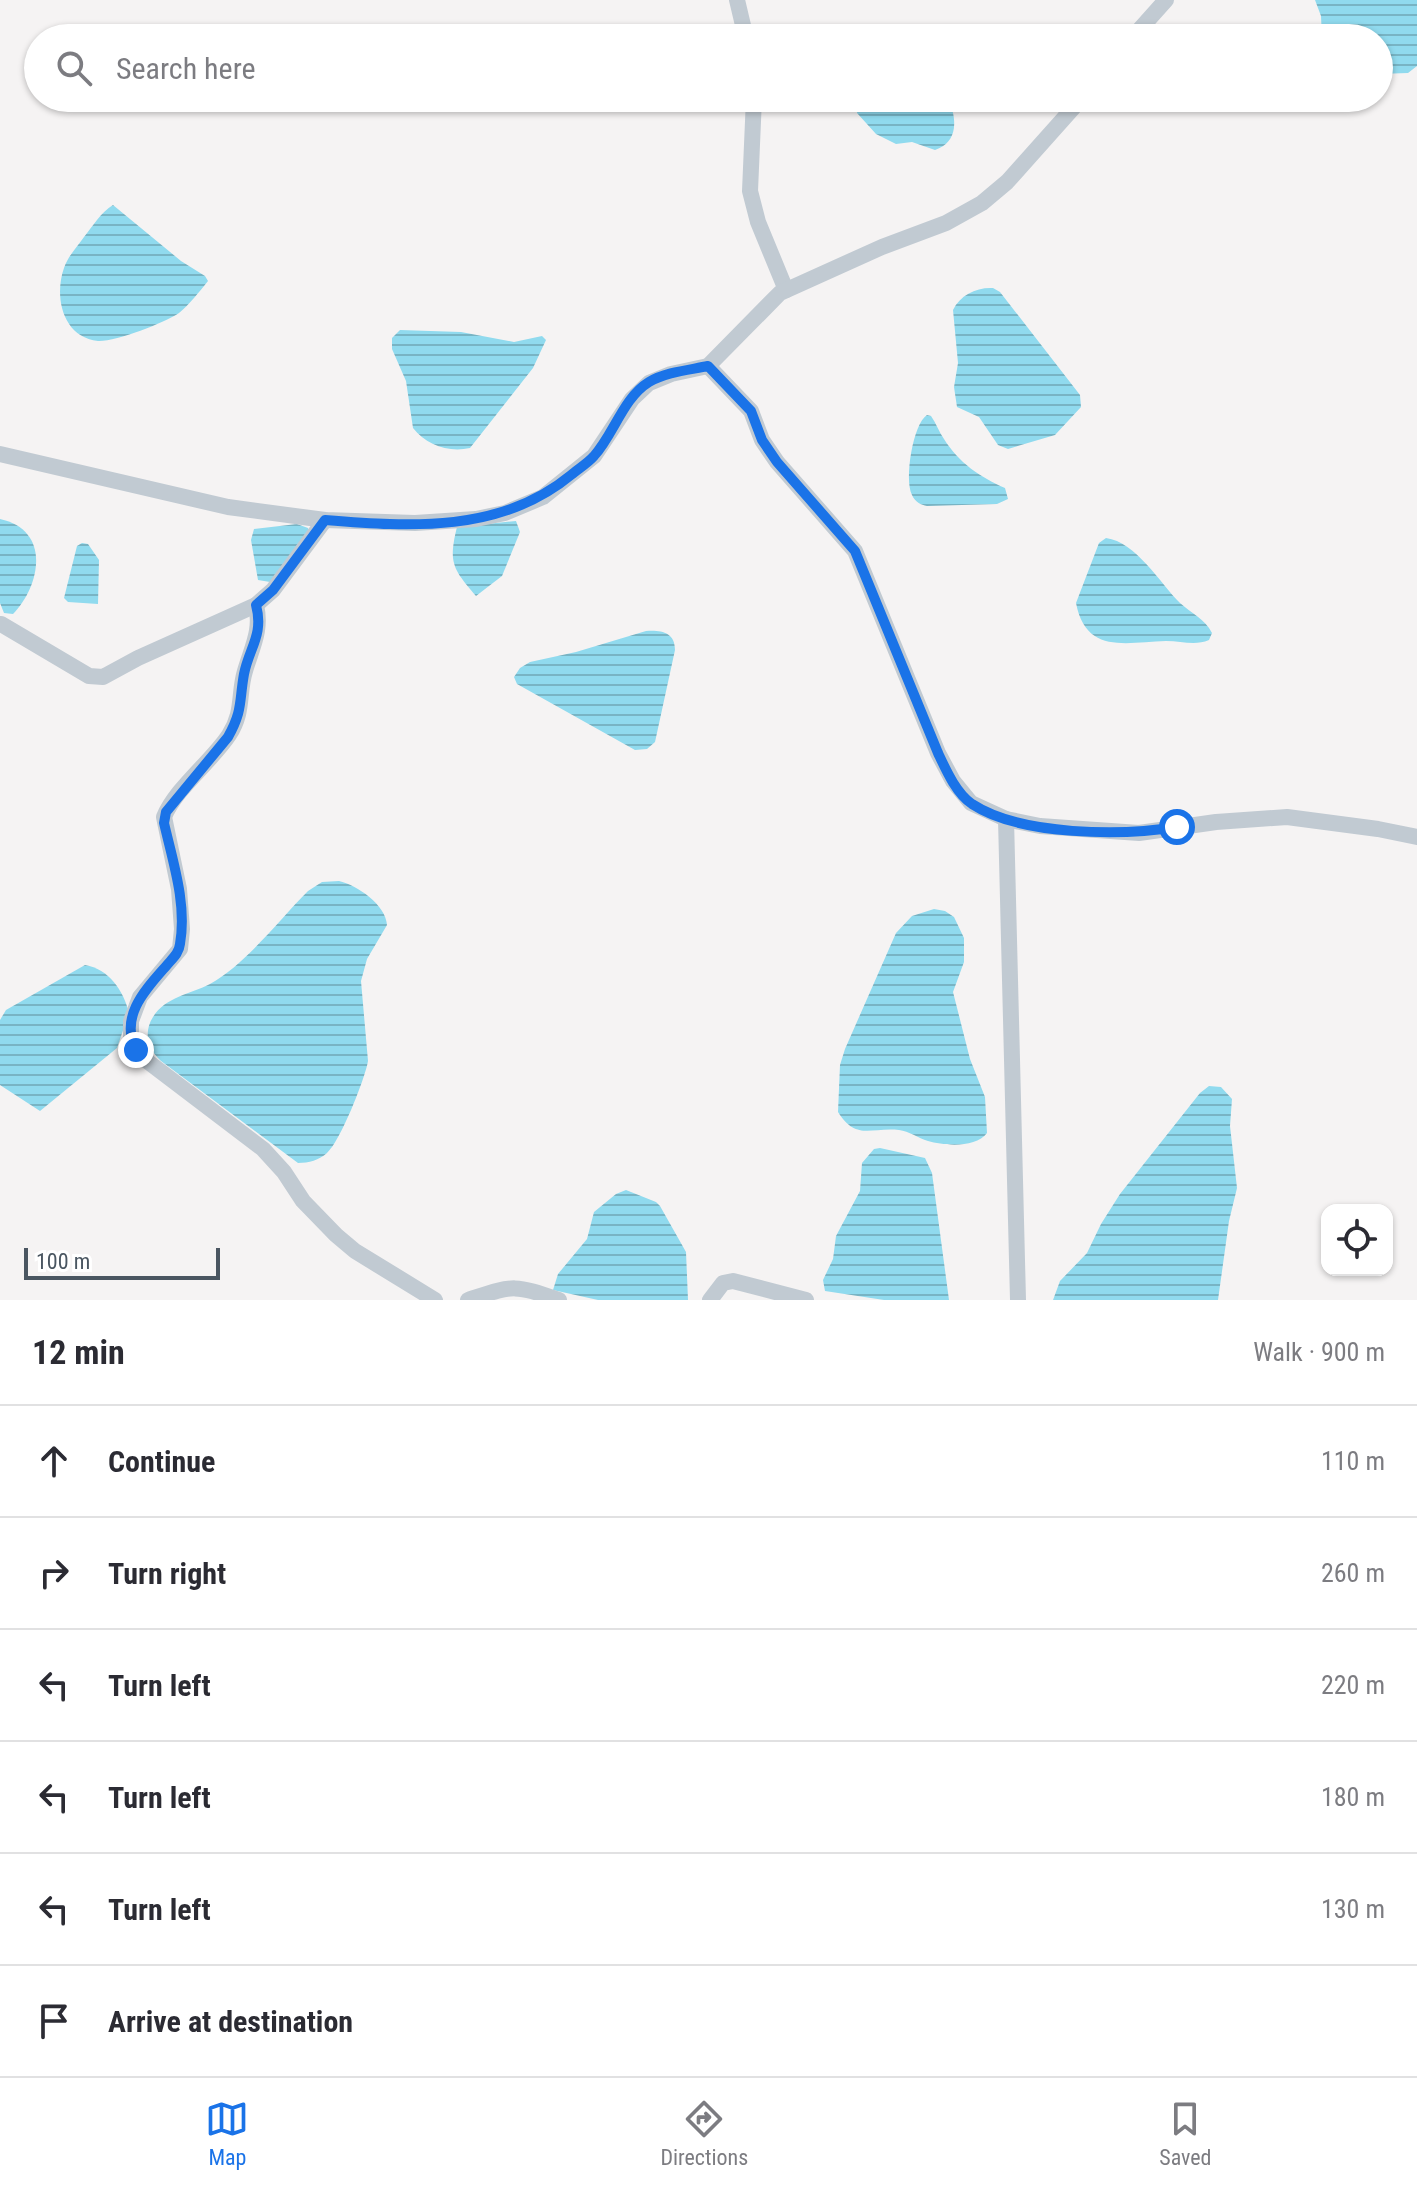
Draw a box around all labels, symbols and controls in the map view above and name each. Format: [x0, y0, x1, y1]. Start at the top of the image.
search box [24, 24, 1393, 112]
icon: search [52, 46, 96, 90]
text: Search here [116, 51, 256, 86]
route start [1159, 809, 1195, 845]
route end [118, 1032, 154, 1068]
map controls [1321, 1204, 1393, 1276]
button: locate [1321, 1204, 1393, 1276]
scale bar [24, 1244, 220, 1280]
text: 100 m [36, 1249, 90, 1274]
text: 12 min [32, 1332, 125, 1372]
text: Walk · 900 m [1253, 1337, 1385, 1367]
icon: ahead [32, 1439, 76, 1483]
text: Continue [108, 1444, 215, 1479]
text: 110 m [1321, 1446, 1385, 1476]
icon: right [32, 1551, 76, 1595]
text: Turn right [108, 1556, 226, 1591]
text: 260 m [1321, 1558, 1385, 1588]
icon: left [32, 1663, 76, 1707]
text: Turn left [108, 1668, 211, 1703]
text: 220 m [1321, 1670, 1385, 1700]
icon: left [32, 1775, 76, 1819]
text: Turn left [108, 1780, 211, 1815]
text: 180 m [1321, 1782, 1385, 1812]
icon: left [32, 1887, 76, 1931]
text: Turn left [108, 1892, 211, 1927]
text: 130 m [1321, 1894, 1385, 1924]
icon: arrive [32, 1999, 76, 2043]
text: Arrive at destination [108, 2004, 353, 2039]
tab: Map [205, 2097, 249, 2170]
tab: Directions [660, 2097, 748, 2170]
tab: Saved [1159, 2097, 1212, 2170]

